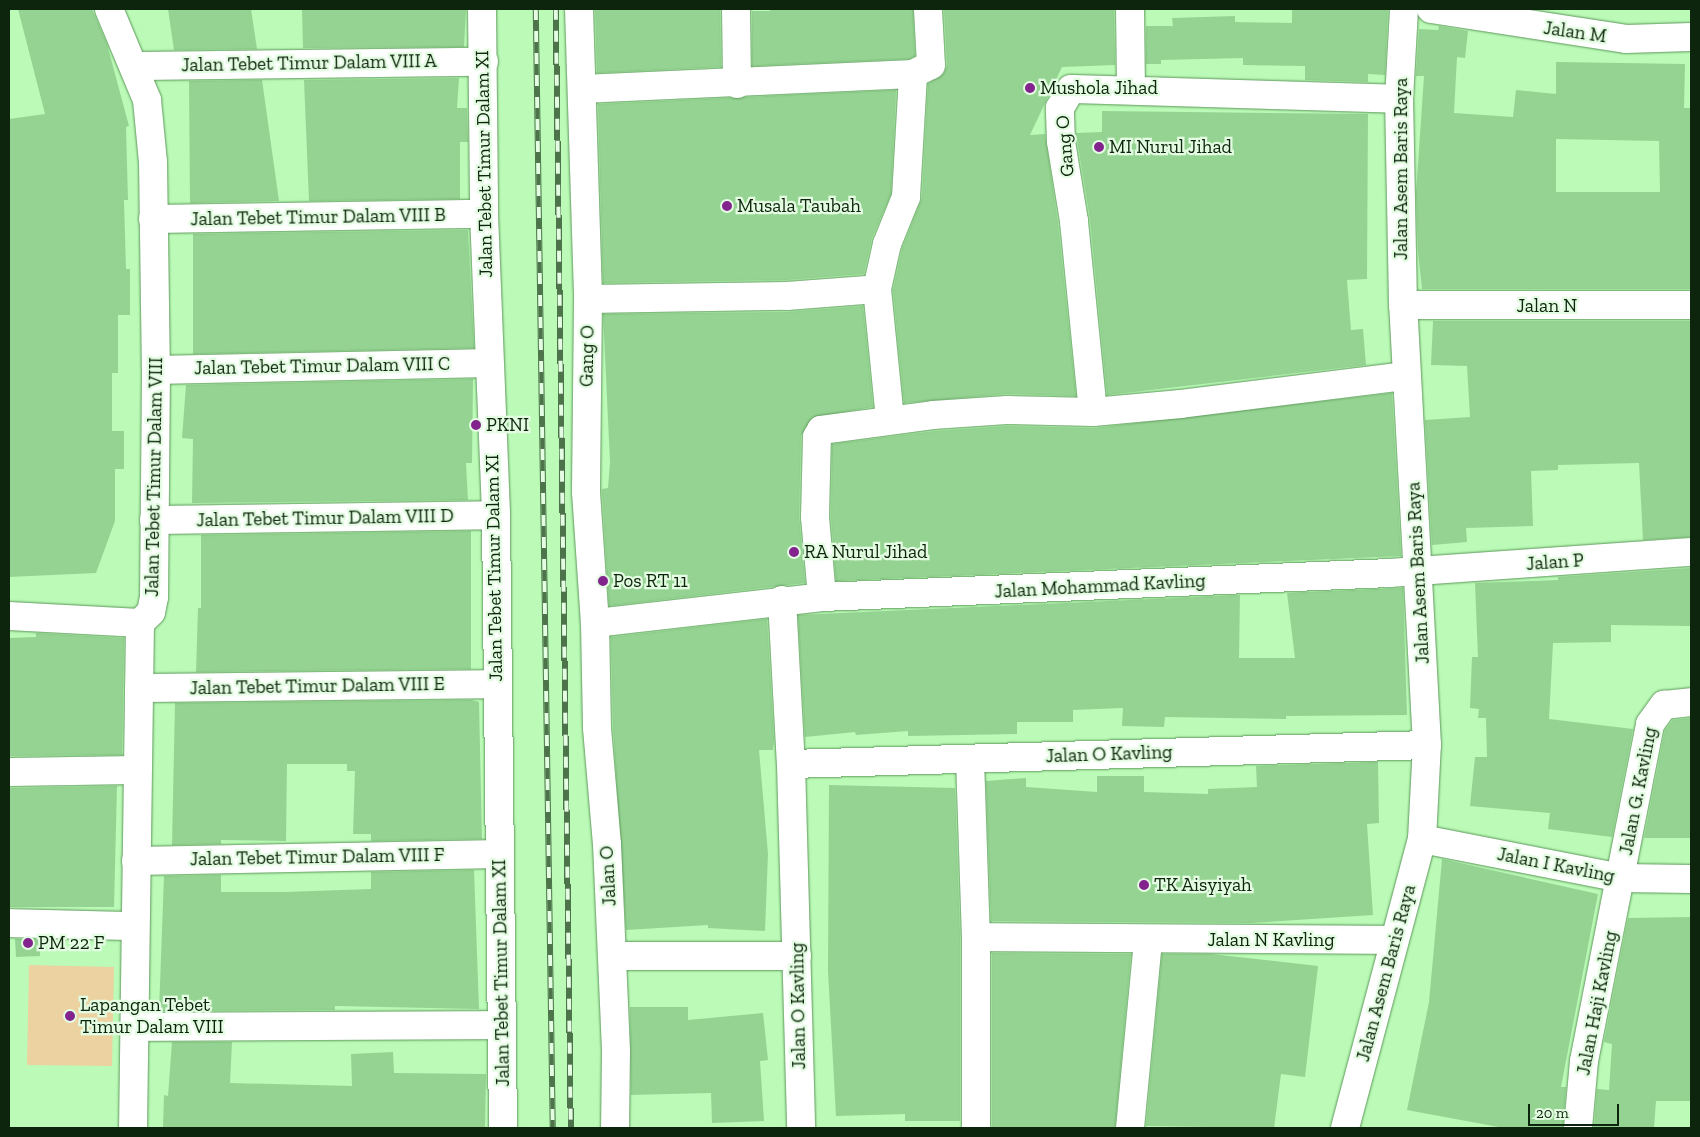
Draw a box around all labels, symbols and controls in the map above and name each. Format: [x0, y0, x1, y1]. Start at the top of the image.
street label: Jalan M [1542, 16, 1608, 48]
street label: Jalan Tebet Timur Dalam VIII A [180, 49, 438, 77]
street label: Jalan Tebet Timur Dalam XI [471, 49, 497, 279]
place label: Mushola Jihad [1040, 77, 1158, 99]
street label: Jalan Asem Baris Raya [1390, 77, 1412, 261]
marker: Mushola Jihad [1024, 82, 1036, 94]
street label: Gang O [1051, 114, 1079, 178]
place label: MI Nurul Jihad [1109, 136, 1232, 158]
marker: MI Nurul Jihad [1093, 141, 1105, 153]
place label: Musala Taubah [737, 195, 861, 217]
marker: Musala Taubah [721, 200, 733, 212]
street label: Jalan Tebet Timur Dalam VIII B [189, 203, 447, 231]
street label: Jalan N [1517, 295, 1577, 317]
street label: Gang O [575, 325, 599, 387]
street label: Jalan Tebet Timur Dalam VIII C [193, 352, 451, 380]
street label: Jalan Tebet Timur Dalam VIII [140, 356, 168, 598]
place label: PKNI [486, 414, 529, 436]
marker: PKNI [470, 419, 482, 431]
street label: Jalan Tebet Timur Dalam XI [481, 453, 507, 683]
street label: Jalan Asem Baris Raya [1402, 481, 1434, 665]
street label: Jalan Tebet Timur Dalam VIII D [195, 504, 455, 532]
place label: RA Nurul Jihad [804, 541, 929, 563]
marker: RA Nurul Jihad [788, 546, 800, 558]
street label: Jalan P [1525, 549, 1585, 575]
street label: Jalan Mohammad Kavling [994, 569, 1206, 603]
place label: Pos RT 11 [613, 570, 688, 592]
marker: Pos RT 11 [597, 575, 609, 587]
street label: Jalan Tebet Timur Dalam VIII E [188, 672, 446, 700]
street label: Jalan G. Kavling [1614, 725, 1662, 857]
street label: Jalan O Kavling [1045, 740, 1173, 768]
street label: Jalan I Kavling [1495, 842, 1617, 888]
street label: Jalan Tebet Timur Dalam VIII F [189, 843, 445, 871]
street label: Jalan O [595, 845, 621, 907]
street label: Jalan Tebet Timur Dalam XI [488, 858, 514, 1088]
place label: TK Aisyiyah [1154, 874, 1253, 896]
marker: TK Aisyiyah [1138, 879, 1150, 891]
street label: Jalan Asem Baris Raya [1351, 882, 1421, 1064]
street label: Jalan N Kavling [1207, 929, 1335, 951]
street label: Jalan Haji Kavling [1572, 929, 1622, 1077]
place label: PM 22 F [38, 932, 104, 954]
marker: PM 22 F [22, 937, 34, 949]
street label: Jalan O Kavling [785, 942, 811, 1070]
place label: Lapangan Tebet Timur Dalam VIII [80, 994, 225, 1038]
marker: Lapangan Tebet Timur Dalam VIII [64, 1010, 76, 1022]
scale bar [1530, 1094, 1621, 1126]
text: 20 m [1536, 1104, 1569, 1122]

